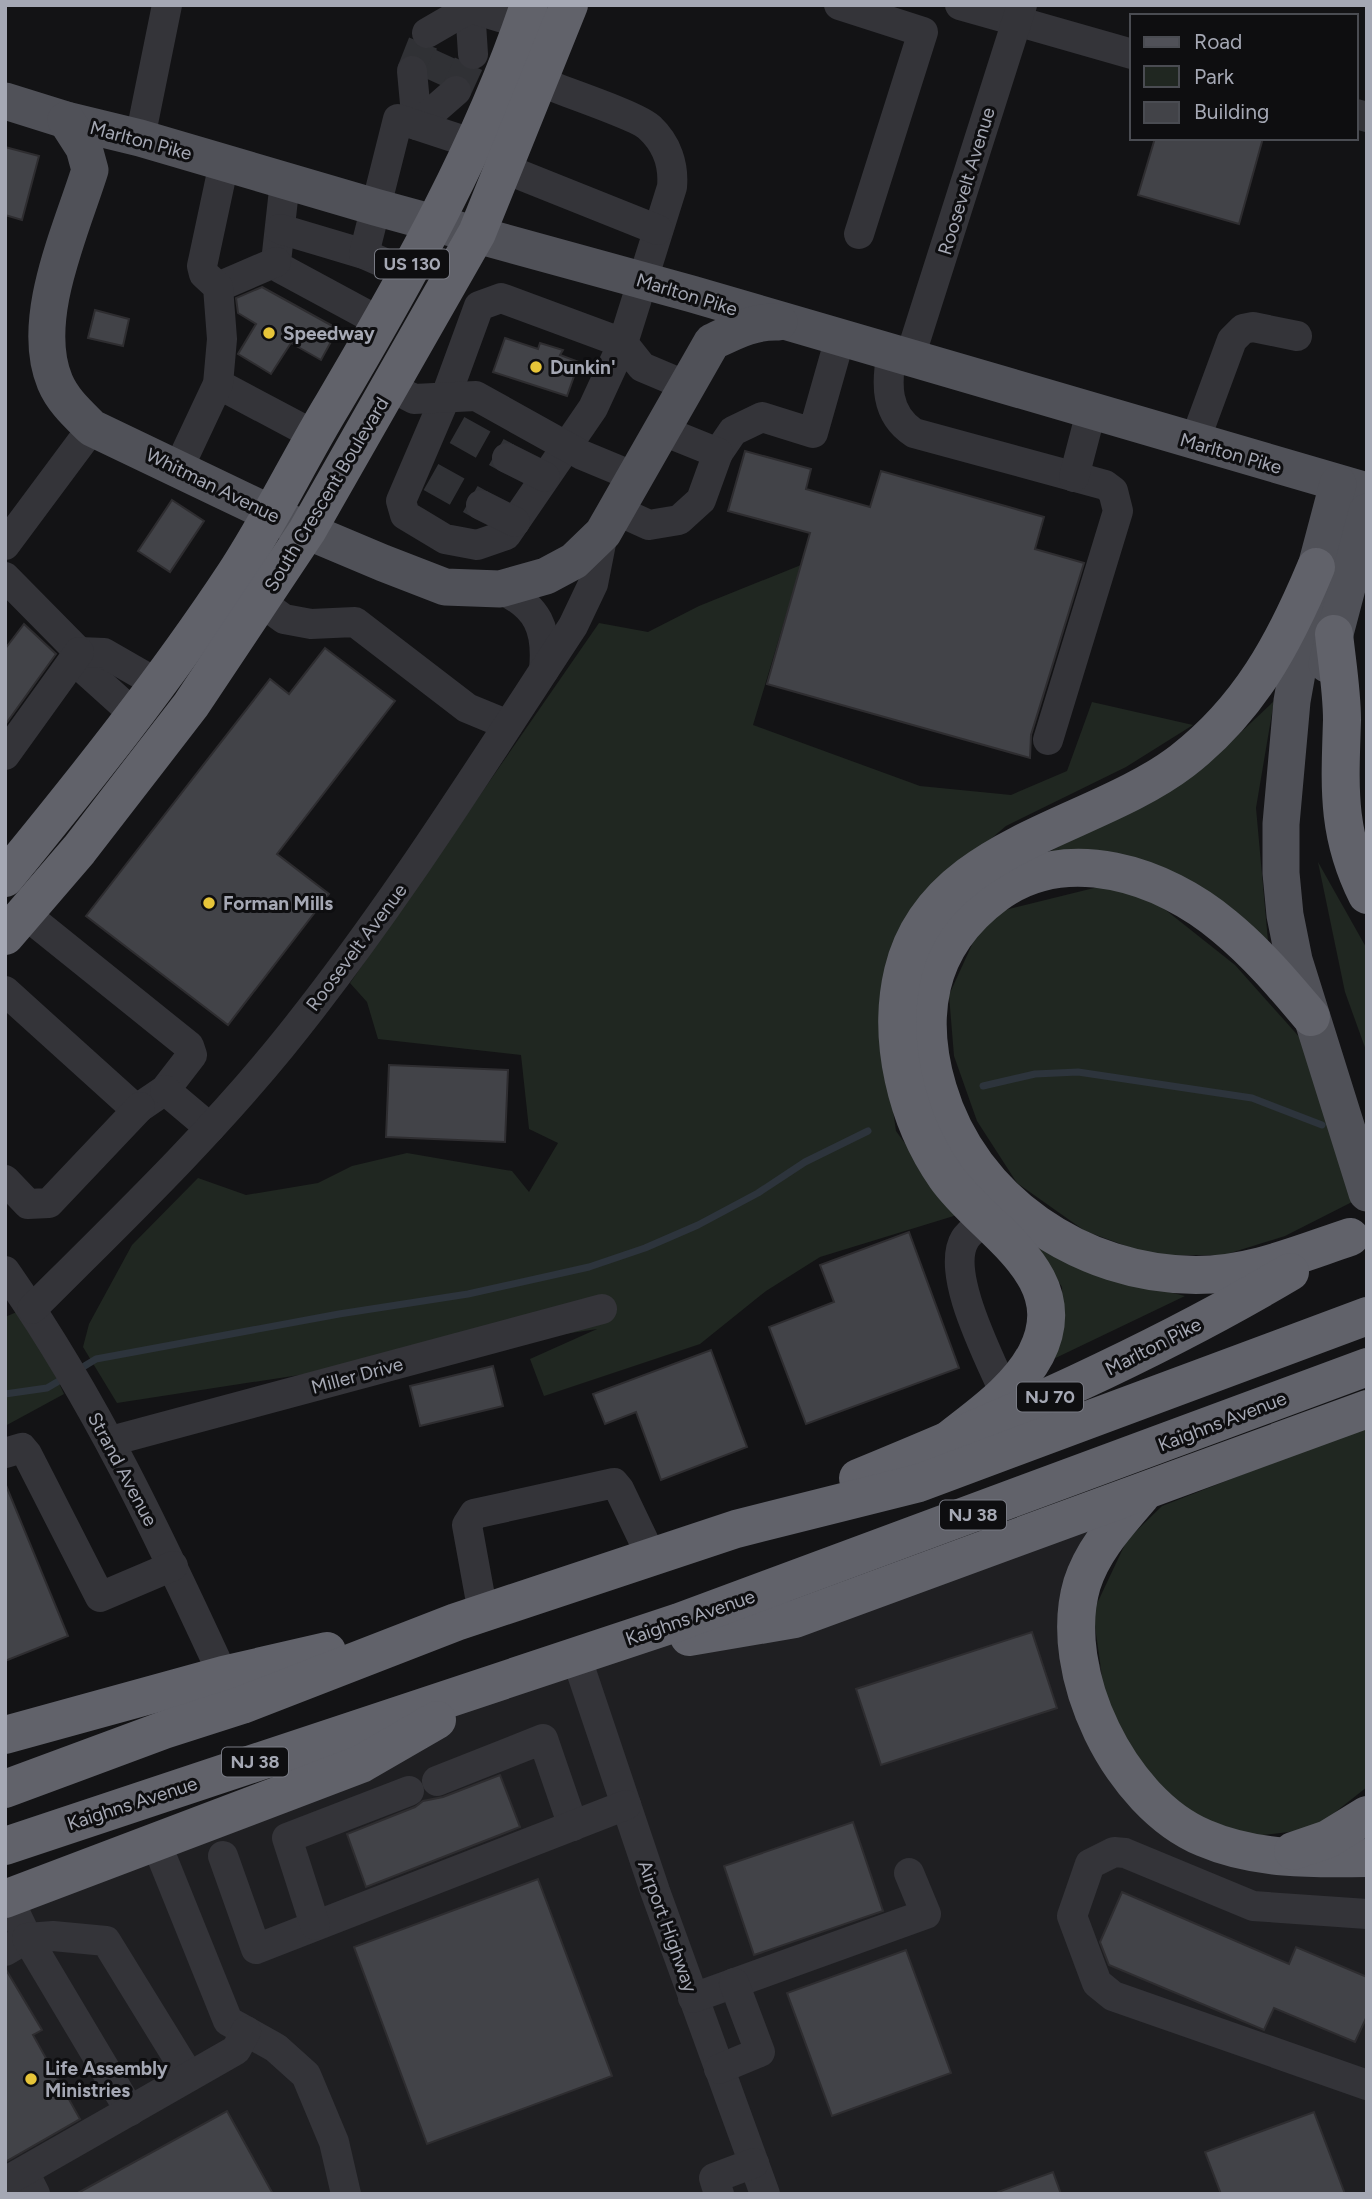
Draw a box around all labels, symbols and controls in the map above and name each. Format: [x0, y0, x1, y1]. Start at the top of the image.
legend [1130, 14, 1358, 140]
text: Road [1194, 29, 1242, 54]
text: Park [1194, 64, 1235, 89]
text: Building [1194, 99, 1269, 124]
street label: Roosevelt Avenue [933, 105, 1000, 258]
street label: Marlton Pike [87, 116, 194, 165]
road number: US 130 [375, 250, 449, 278]
street label: Marlton Pike [633, 268, 740, 321]
place label: Speedway [283, 322, 375, 345]
marker: Speedway [261, 325, 277, 341]
place label: Dunkin' [550, 356, 616, 379]
marker: Dunkin' [528, 359, 544, 375]
street label: South Crescent Boulevard [259, 393, 394, 596]
street label: Marlton Pike [1177, 428, 1284, 479]
street label: Whitman Avenue [142, 443, 283, 528]
street label: Roosevelt Avenue [301, 879, 412, 1015]
place label: Forman Mills [223, 892, 333, 915]
marker: Forman Mills [201, 895, 217, 911]
street label: Marlton Pike [1101, 1312, 1205, 1380]
street label: Miller Drive [309, 1352, 406, 1399]
road number: NJ 70 [1017, 1382, 1083, 1412]
street label: Kaighns Avenue [1155, 1386, 1290, 1457]
street label: Strand Avenue [83, 1408, 162, 1530]
road number: NJ 38 [940, 1500, 1006, 1530]
street label: Kaighns Avenue [622, 1585, 758, 1650]
road number: NJ 38 [222, 1748, 288, 1777]
street label: Kaighns Avenue [64, 1772, 200, 1835]
street label: Airport Highway [633, 1857, 702, 1995]
place label: Life Assembly Ministries [45, 2057, 168, 2102]
marker: Life Assembly Ministries [23, 2071, 39, 2087]

